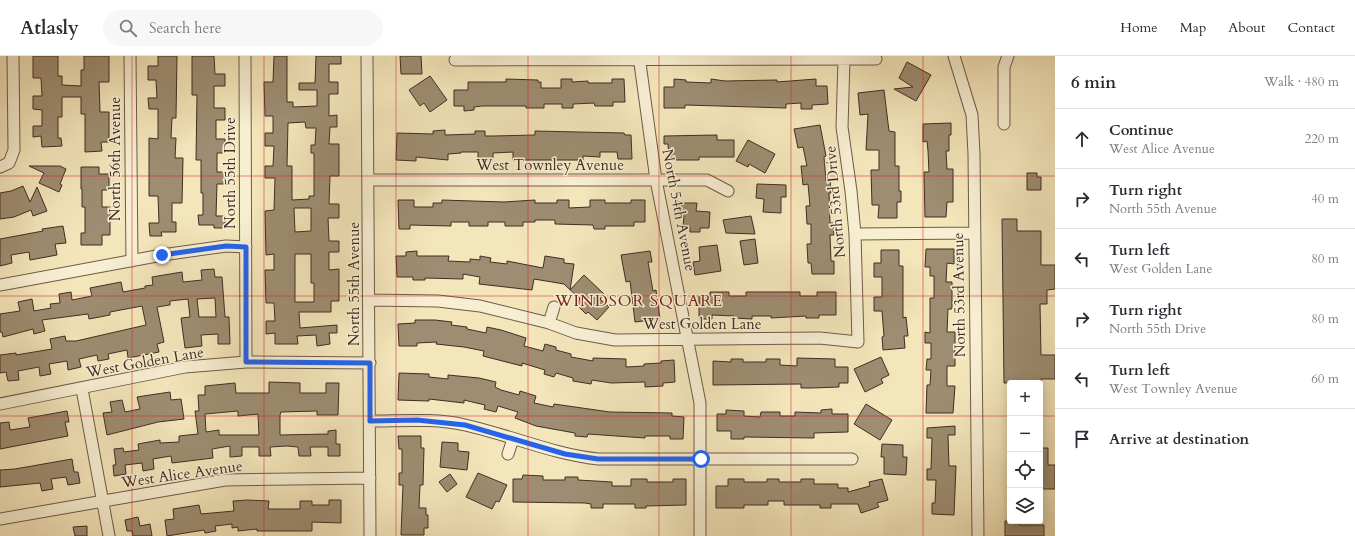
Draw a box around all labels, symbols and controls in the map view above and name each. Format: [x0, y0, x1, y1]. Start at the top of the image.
search box [103, 10, 383, 46]
text: Atlasly [20, 15, 79, 41]
icon: search [117, 17, 139, 39]
text: Search here [149, 18, 222, 38]
text: Home [1120, 18, 1158, 37]
text: Map [1180, 18, 1206, 37]
text: About [1228, 18, 1265, 37]
text: Contact [1287, 18, 1335, 37]
text: 6 min [1071, 71, 1116, 94]
text: Walk · 480 m [1264, 73, 1339, 91]
street label: North 56th Avenue [105, 97, 125, 221]
street label: North 55th Drive [220, 117, 240, 229]
text: Continue [1109, 120, 1174, 140]
icon: ahead [1071, 128, 1093, 150]
text: 220 m [1305, 130, 1339, 148]
text: West Alice Avenue [1109, 140, 1215, 158]
street label: North 53rd Drive [820, 145, 850, 259]
street label: North 54th Avenue [657, 147, 701, 273]
street label: West Townley Avenue [475, 155, 624, 175]
text: Turn right [1109, 180, 1182, 200]
icon: right [1071, 188, 1093, 210]
text: 40 m [1311, 190, 1339, 208]
text: North 55th Avenue [1109, 200, 1217, 218]
street label: North 55th Avenue [344, 222, 364, 346]
street label: North 53rd Avenue [948, 232, 970, 358]
text: Turn left [1109, 240, 1170, 260]
route end [153, 246, 171, 264]
icon: left [1071, 248, 1093, 270]
text: 80 m [1311, 250, 1339, 268]
text: West Golden Lane [1109, 260, 1212, 278]
district label: WINDSOR SQUARE [554, 290, 723, 312]
text: Turn right [1109, 300, 1182, 320]
icon: right [1071, 308, 1093, 330]
text: 80 m [1311, 310, 1339, 328]
street label: West Golden Lane [641, 314, 762, 334]
text: North 55th Drive [1109, 320, 1206, 338]
street label: West Golden Lane [84, 342, 206, 382]
text: Turn left [1109, 360, 1170, 380]
icon: left [1071, 368, 1093, 390]
text: 60 m [1311, 370, 1339, 388]
map controls [1007, 380, 1043, 524]
button: + [1007, 380, 1043, 416]
text: West Townley Avenue [1109, 380, 1237, 398]
button: − [1007, 416, 1043, 452]
icon: arrive [1071, 428, 1093, 450]
text: Arrive at destination [1109, 429, 1249, 449]
route start [692, 450, 710, 468]
button: locate [1007, 452, 1043, 488]
street label: West Alice Avenue [119, 456, 244, 493]
button: layers [1007, 488, 1043, 524]

